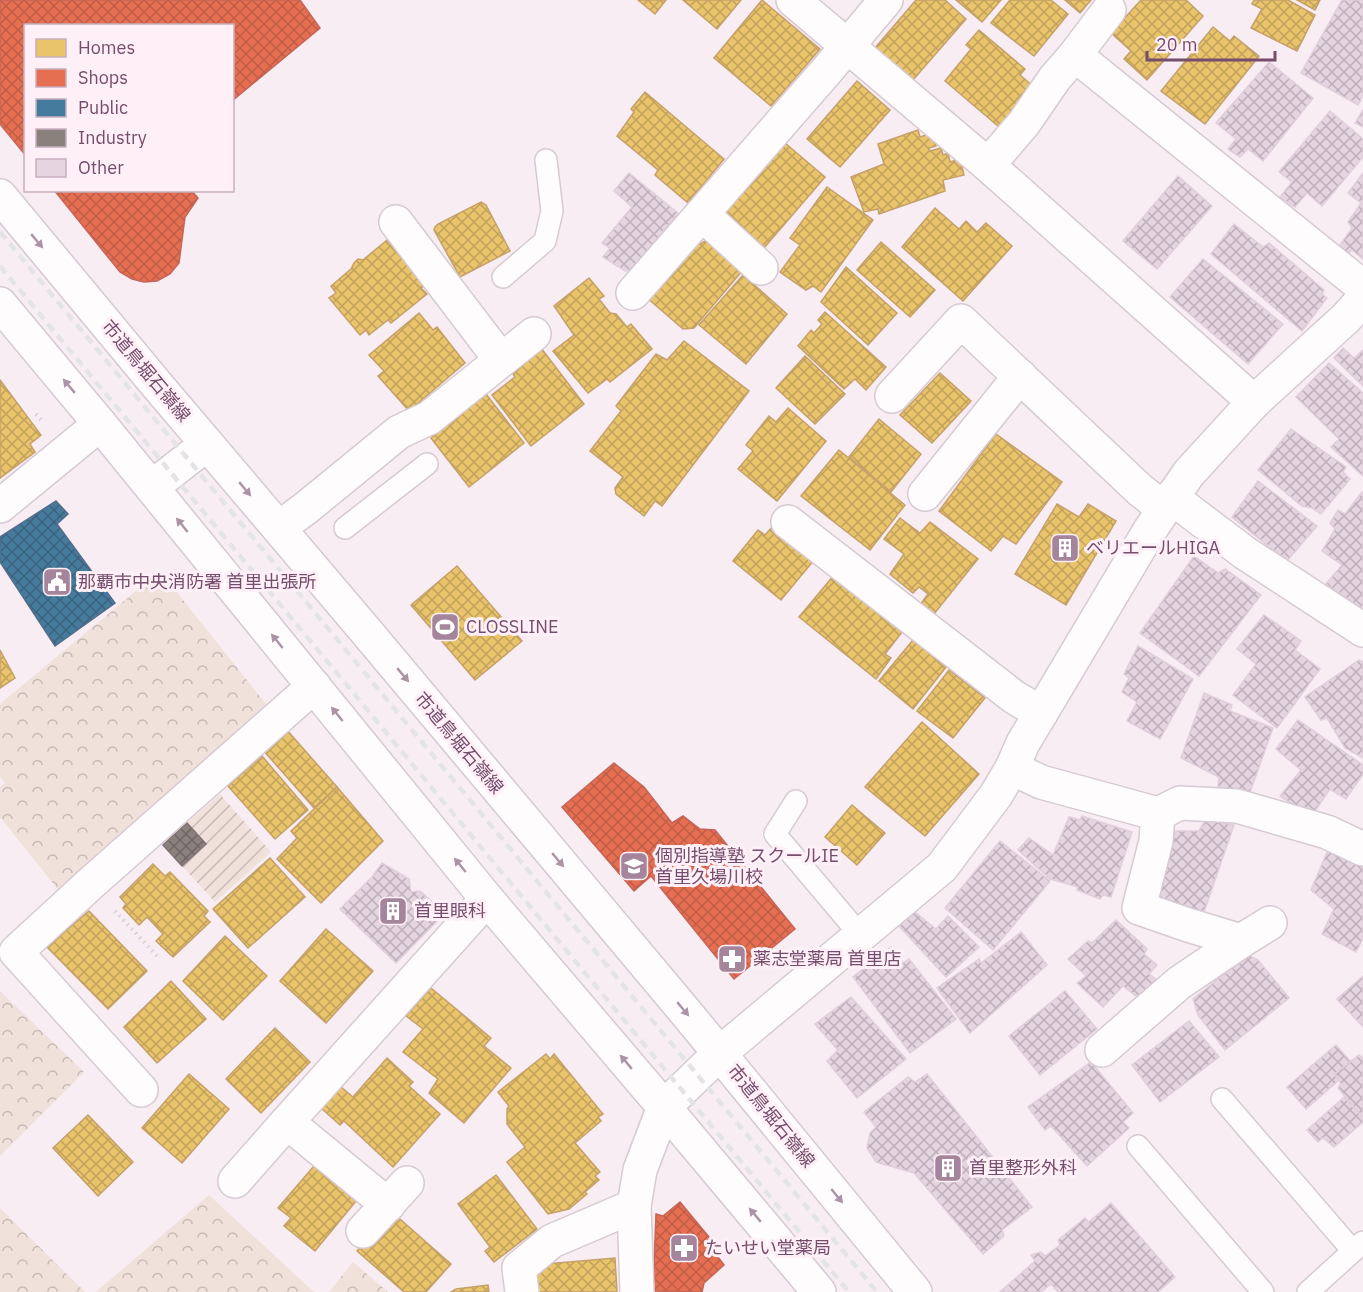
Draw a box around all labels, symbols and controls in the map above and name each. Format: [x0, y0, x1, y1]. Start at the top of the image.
legend [24, 24, 234, 192]
scale bar [1147, 24, 1274, 62]
text: 20 m [1156, 33, 1198, 56]
text: Homes [78, 36, 135, 59]
text: Shops [78, 66, 128, 89]
text: Public [78, 96, 128, 119]
text: Industry [78, 126, 147, 149]
text: Other [78, 156, 124, 179]
one-way arrow [31, 233, 44, 249]
street label: 市道鳥堀石嶺線 [97, 315, 196, 426]
one-way arrow [63, 379, 76, 394]
one-way arrow [238, 481, 251, 496]
one-way arrow [176, 517, 189, 533]
building icon: ベリエールHIGA [1049, 532, 1081, 564]
place label: ベリエールHIGA [1086, 536, 1220, 559]
public building icon: 那覇市中央消防署 首里出張所 [41, 566, 73, 598]
place label: 那覇市中央消防署 首里出張所 [78, 570, 316, 593]
sports icon: CLOSSLINE [429, 611, 461, 643]
place label: CLOSSLINE [466, 615, 559, 638]
one-way arrow [270, 633, 283, 649]
one-way arrow [396, 667, 409, 682]
street label: 市道鳥堀石嶺線 [410, 687, 509, 798]
one-way arrow [330, 706, 343, 722]
place label: 個別指導塾 スクールIE 首里久場川校 [655, 844, 839, 888]
school or university icon: 個別指導塾 スクールIE 首里久場川校 [618, 850, 650, 882]
one-way arrow [551, 852, 564, 868]
one-way arrow [453, 857, 466, 873]
building icon: 首里眼科 [377, 895, 409, 927]
place label: 首里眼科 [414, 899, 486, 922]
pharmacy icon: 薬志堂薬局 首里店 [716, 943, 748, 975]
place label: 薬志堂薬局 首里店 [753, 947, 901, 970]
one-way arrow [677, 1001, 690, 1017]
one-way arrow [620, 1054, 633, 1070]
street label: 市道鳥堀石嶺線 [723, 1059, 820, 1172]
building icon: 首里整形外科 [932, 1152, 964, 1184]
place label: 首里整形外科 [969, 1156, 1077, 1179]
one-way arrow [830, 1188, 843, 1204]
one-way arrow [748, 1207, 761, 1223]
pharmacy icon: たいせい堂薬局 [668, 1232, 700, 1264]
place label: たいせい堂薬局 [705, 1236, 831, 1259]

